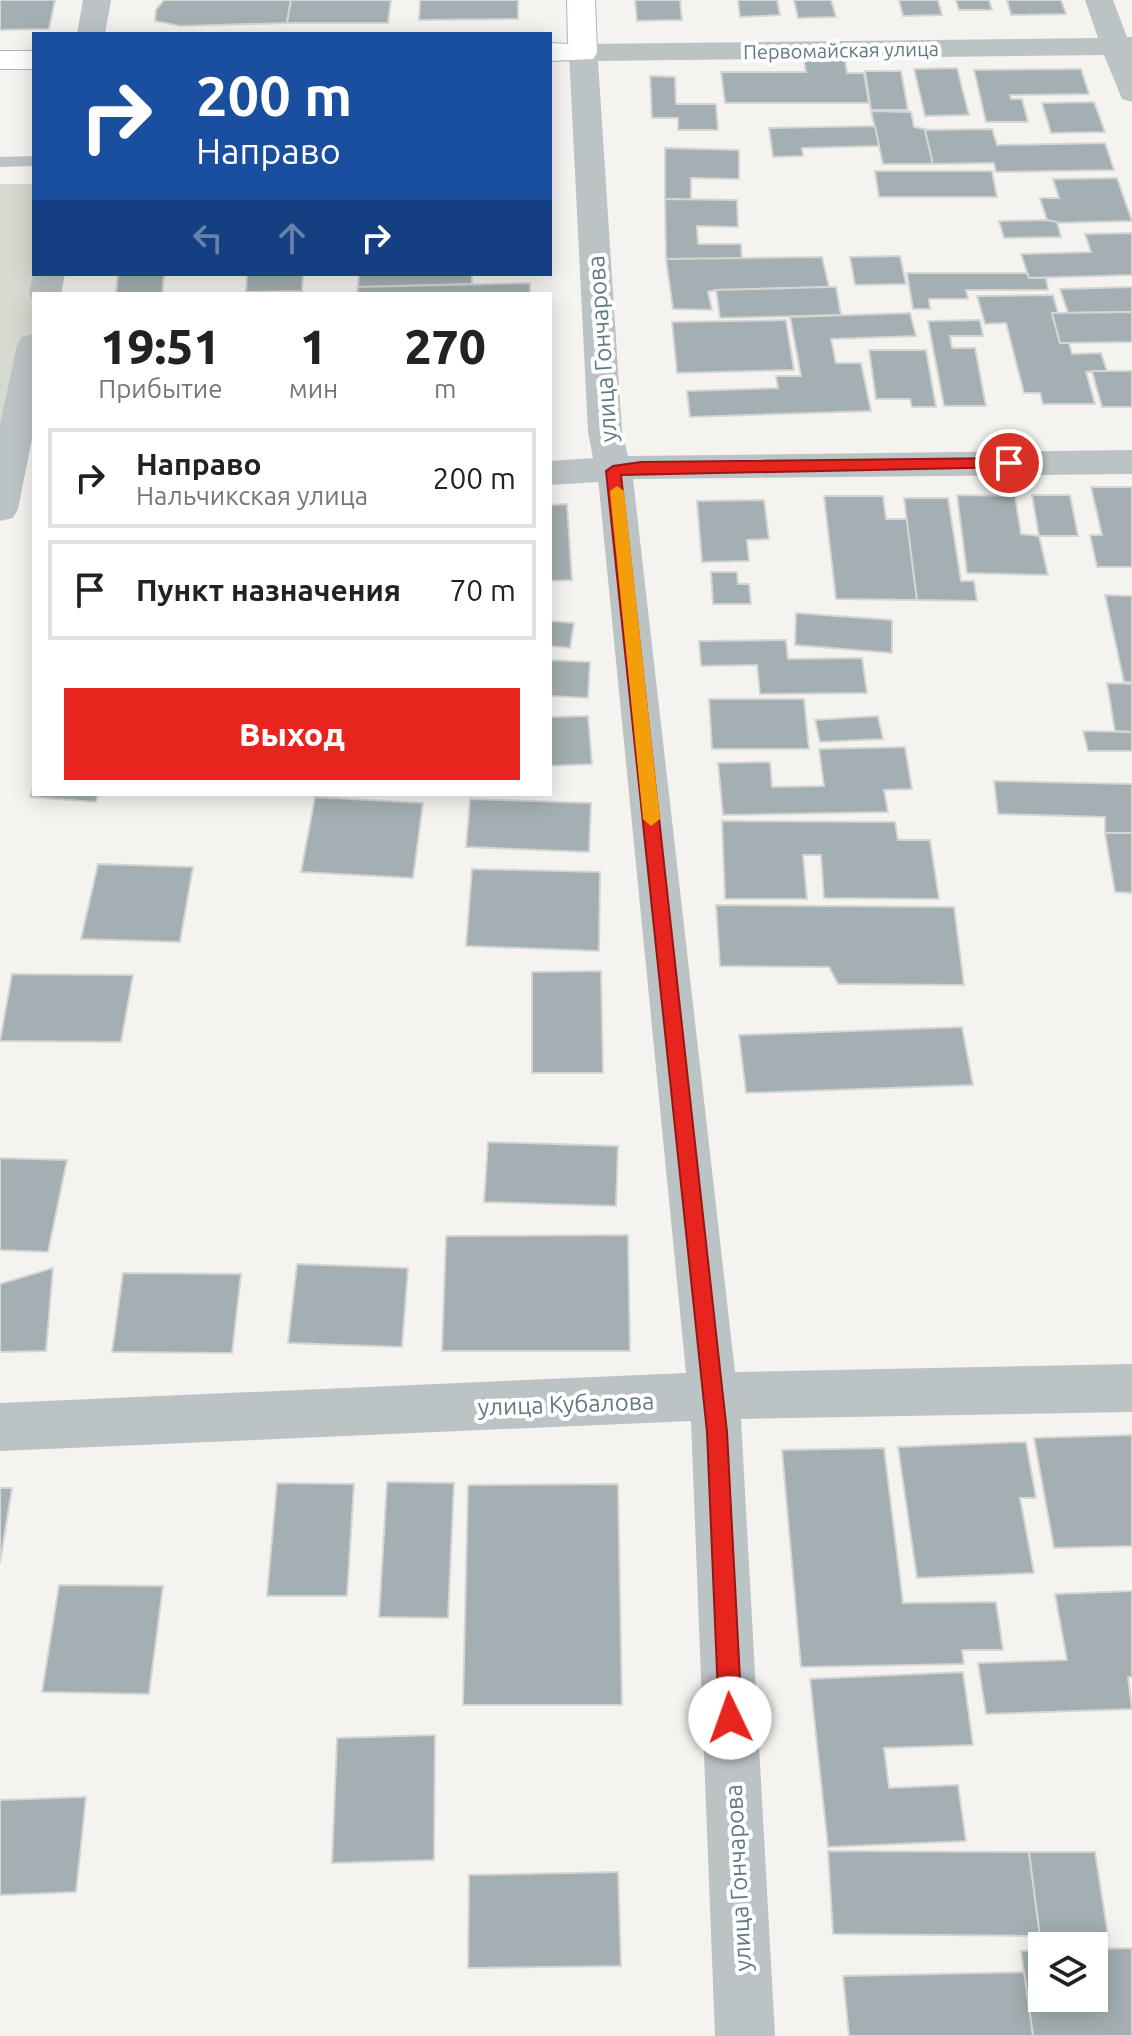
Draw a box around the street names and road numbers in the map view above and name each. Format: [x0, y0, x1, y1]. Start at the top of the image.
street label: Первомайская улица [743, 37, 939, 63]
street label: улица Гончарова [582, 255, 622, 443]
street label: улица Кубалова [477, 1387, 655, 1421]
street label: улица Гончарова [720, 1784, 756, 1972]

